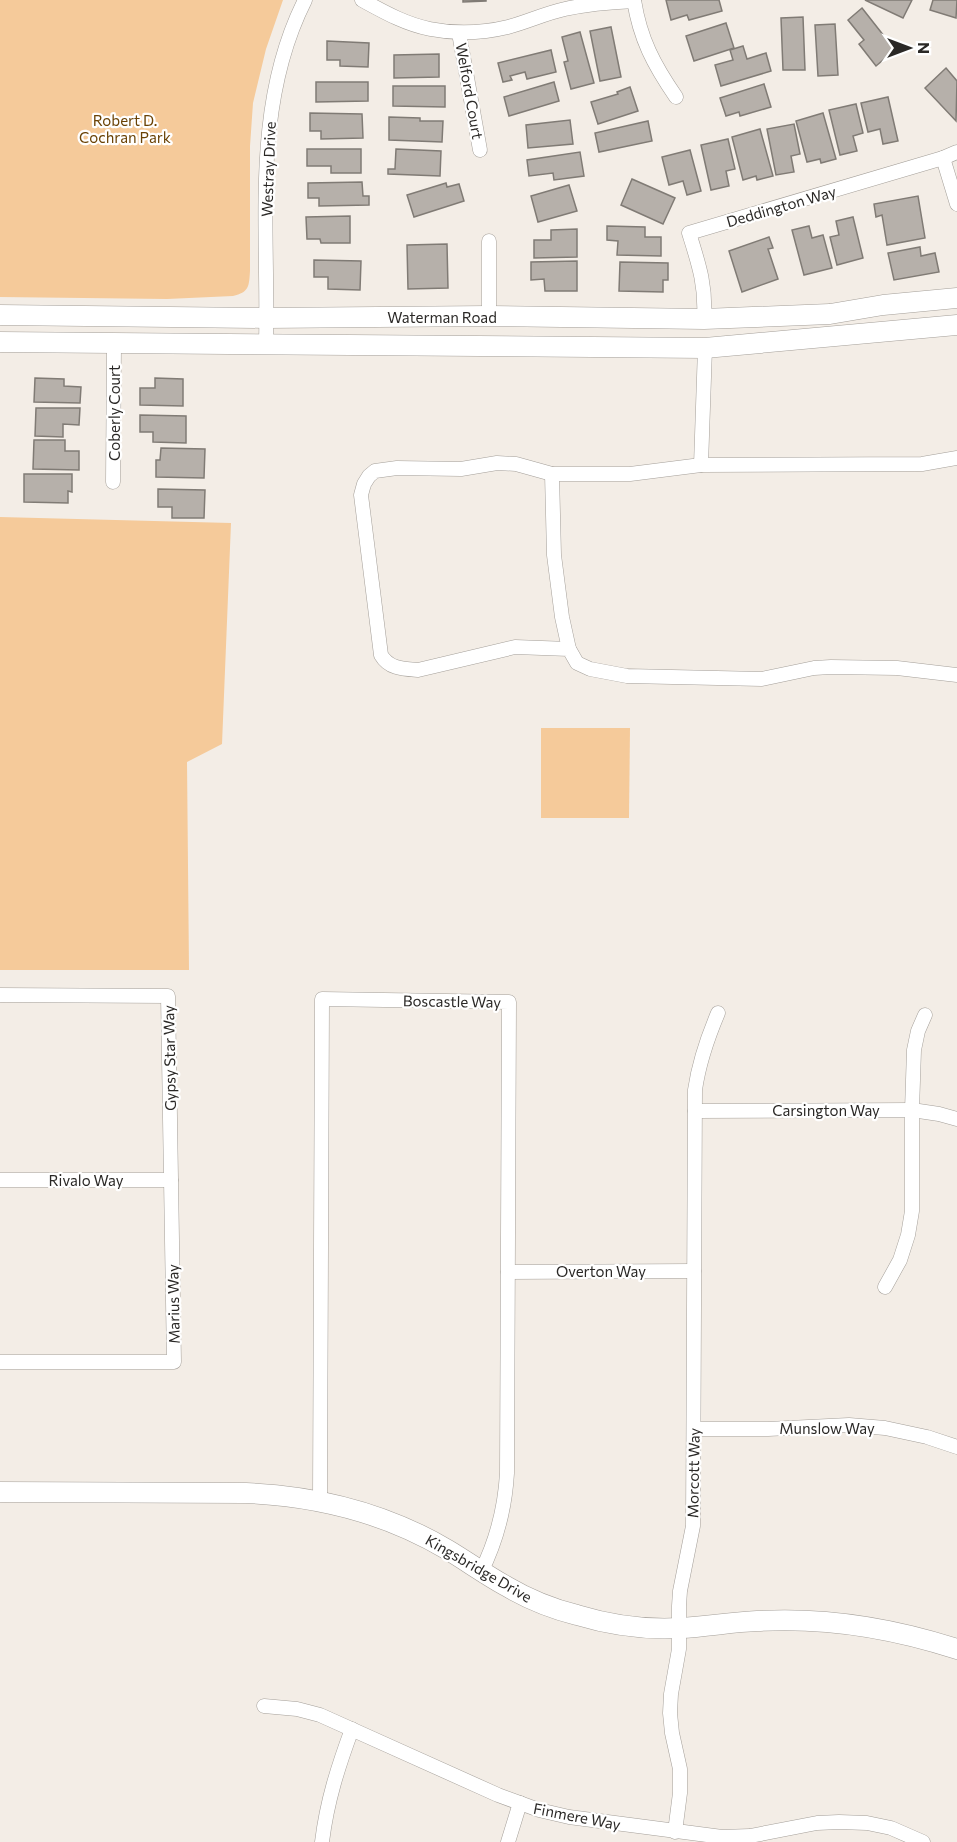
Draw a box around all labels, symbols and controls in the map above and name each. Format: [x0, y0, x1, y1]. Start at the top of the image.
north arrow [879, 18, 939, 78]
street label: Welford Court [453, 41, 487, 141]
text: N [915, 42, 934, 54]
park label: Robert D. Cochran Park [79, 111, 171, 146]
street label: Westray Drive [257, 121, 279, 217]
street label: Deddington Way [724, 182, 838, 230]
street label: Waterman Road [387, 308, 497, 326]
street label: Coberly Court [105, 365, 123, 461]
street label: Boscastle Way [403, 991, 501, 1011]
street label: Gypsy Star Way [159, 1005, 179, 1111]
street label: Carsington Way [772, 1101, 880, 1119]
street label: Rivalo Way [49, 1171, 124, 1189]
street label: Overton Way [556, 1262, 646, 1280]
street label: Marius Way [163, 1264, 183, 1344]
street label: Munslow Way [779, 1419, 875, 1437]
street label: Morcott Way [683, 1427, 703, 1518]
street label: Kingsbridge Drive [423, 1530, 535, 1606]
street label: Finmere Way [532, 1799, 622, 1833]

